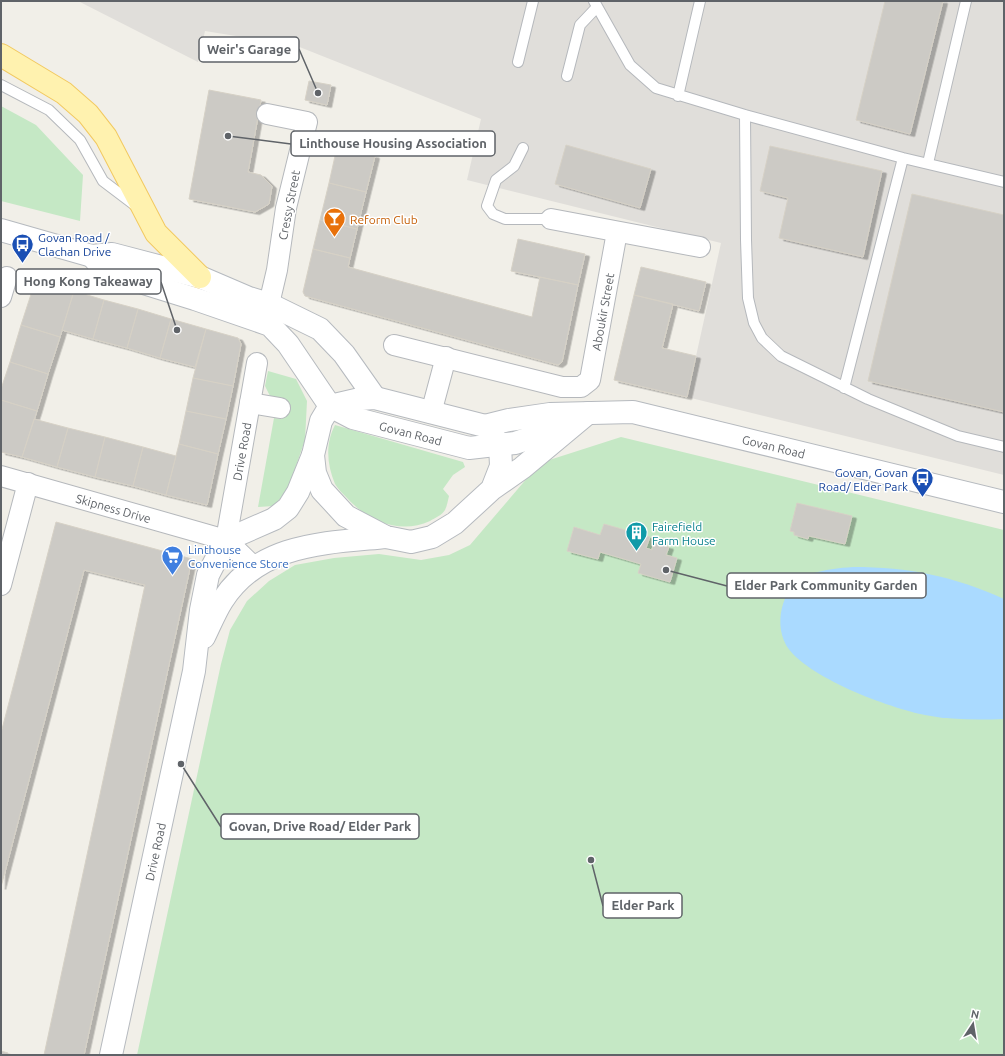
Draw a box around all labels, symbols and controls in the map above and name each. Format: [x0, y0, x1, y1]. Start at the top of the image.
callout: Weir's Garage [199, 37, 299, 62]
text: Weir's Garage [207, 42, 291, 56]
callout: Linthouse Housing Association [291, 131, 495, 156]
text: Linthouse Housing Association [299, 136, 487, 150]
street label: Cressy Street [276, 169, 302, 241]
bar icon: Reform Club [322, 206, 348, 239]
place label: Reform Club [350, 213, 418, 226]
bus stop icon: Govan Road / Clachan Drive [9, 231, 35, 264]
place label: Govan Road / Clachan Drive [38, 231, 111, 258]
callout: Hong Kong Takeaway [16, 269, 161, 294]
street label: Aboukir Street [589, 272, 616, 352]
text: Hong Kong Takeaway [23, 274, 153, 288]
street label: Govan Road [378, 419, 443, 447]
street label: Drive Road [230, 421, 253, 481]
street label: Govan Road [741, 432, 806, 460]
place label: Govan, Govan Road/ Elder Park [819, 466, 908, 493]
bus stop icon: Govan, Govan Road/ Elder Park [910, 466, 936, 499]
street label: Skipness Drive [75, 491, 153, 525]
building icon: Fairefield Farm House [623, 520, 649, 553]
place label: Fairefield Farm House [652, 520, 716, 547]
supermarket icon: Linthouse Convenience Store [159, 543, 185, 576]
place label: Linthouse Convenience Store [188, 543, 289, 570]
callout: Elder Park Community Garden [727, 573, 926, 598]
text: Elder Park Community Garden [734, 578, 918, 592]
callout: Govan, Drive Road/ Elder Park [221, 814, 419, 839]
text: Govan, Drive Road/ Elder Park [229, 819, 412, 833]
street label: Drive Road [142, 822, 168, 882]
callout: Elder Park [603, 893, 682, 918]
text: Elder Park [611, 898, 675, 912]
north arrow [953, 1004, 993, 1044]
text: N [970, 1007, 980, 1021]

